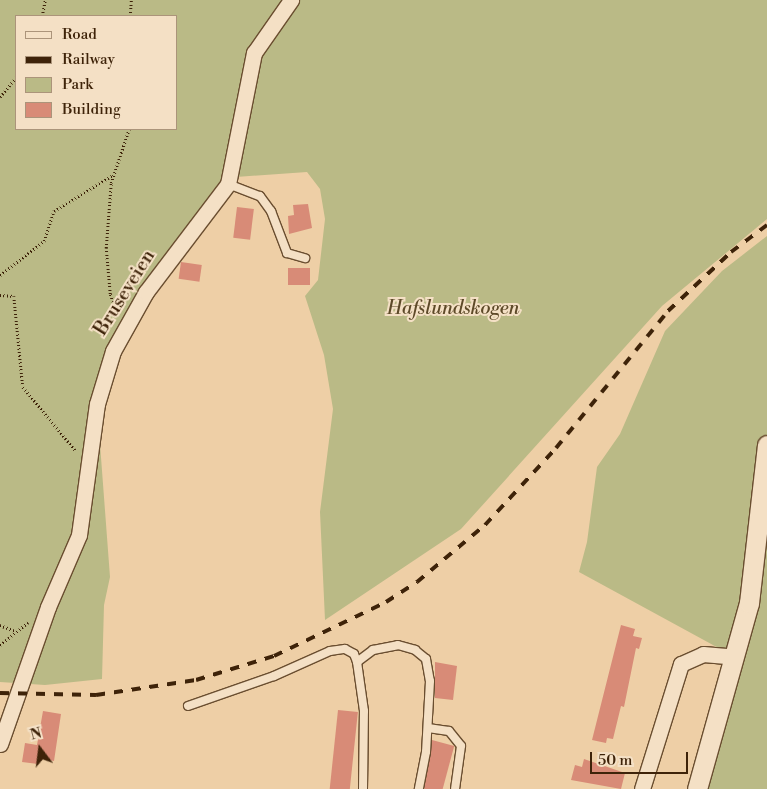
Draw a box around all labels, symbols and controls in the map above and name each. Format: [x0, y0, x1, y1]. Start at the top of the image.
legend [15, 15, 178, 130]
text: Road [62, 25, 97, 44]
text: Railway [62, 50, 115, 69]
text: Park [62, 75, 93, 94]
text: Building [62, 100, 121, 119]
street label: Bruseveien [90, 246, 160, 340]
park label: Hafslundskogen [387, 298, 519, 320]
north arrow [15, 724, 65, 774]
text: N [28, 724, 44, 745]
scale bar [592, 742, 690, 774]
text: 50 m [598, 751, 632, 770]

